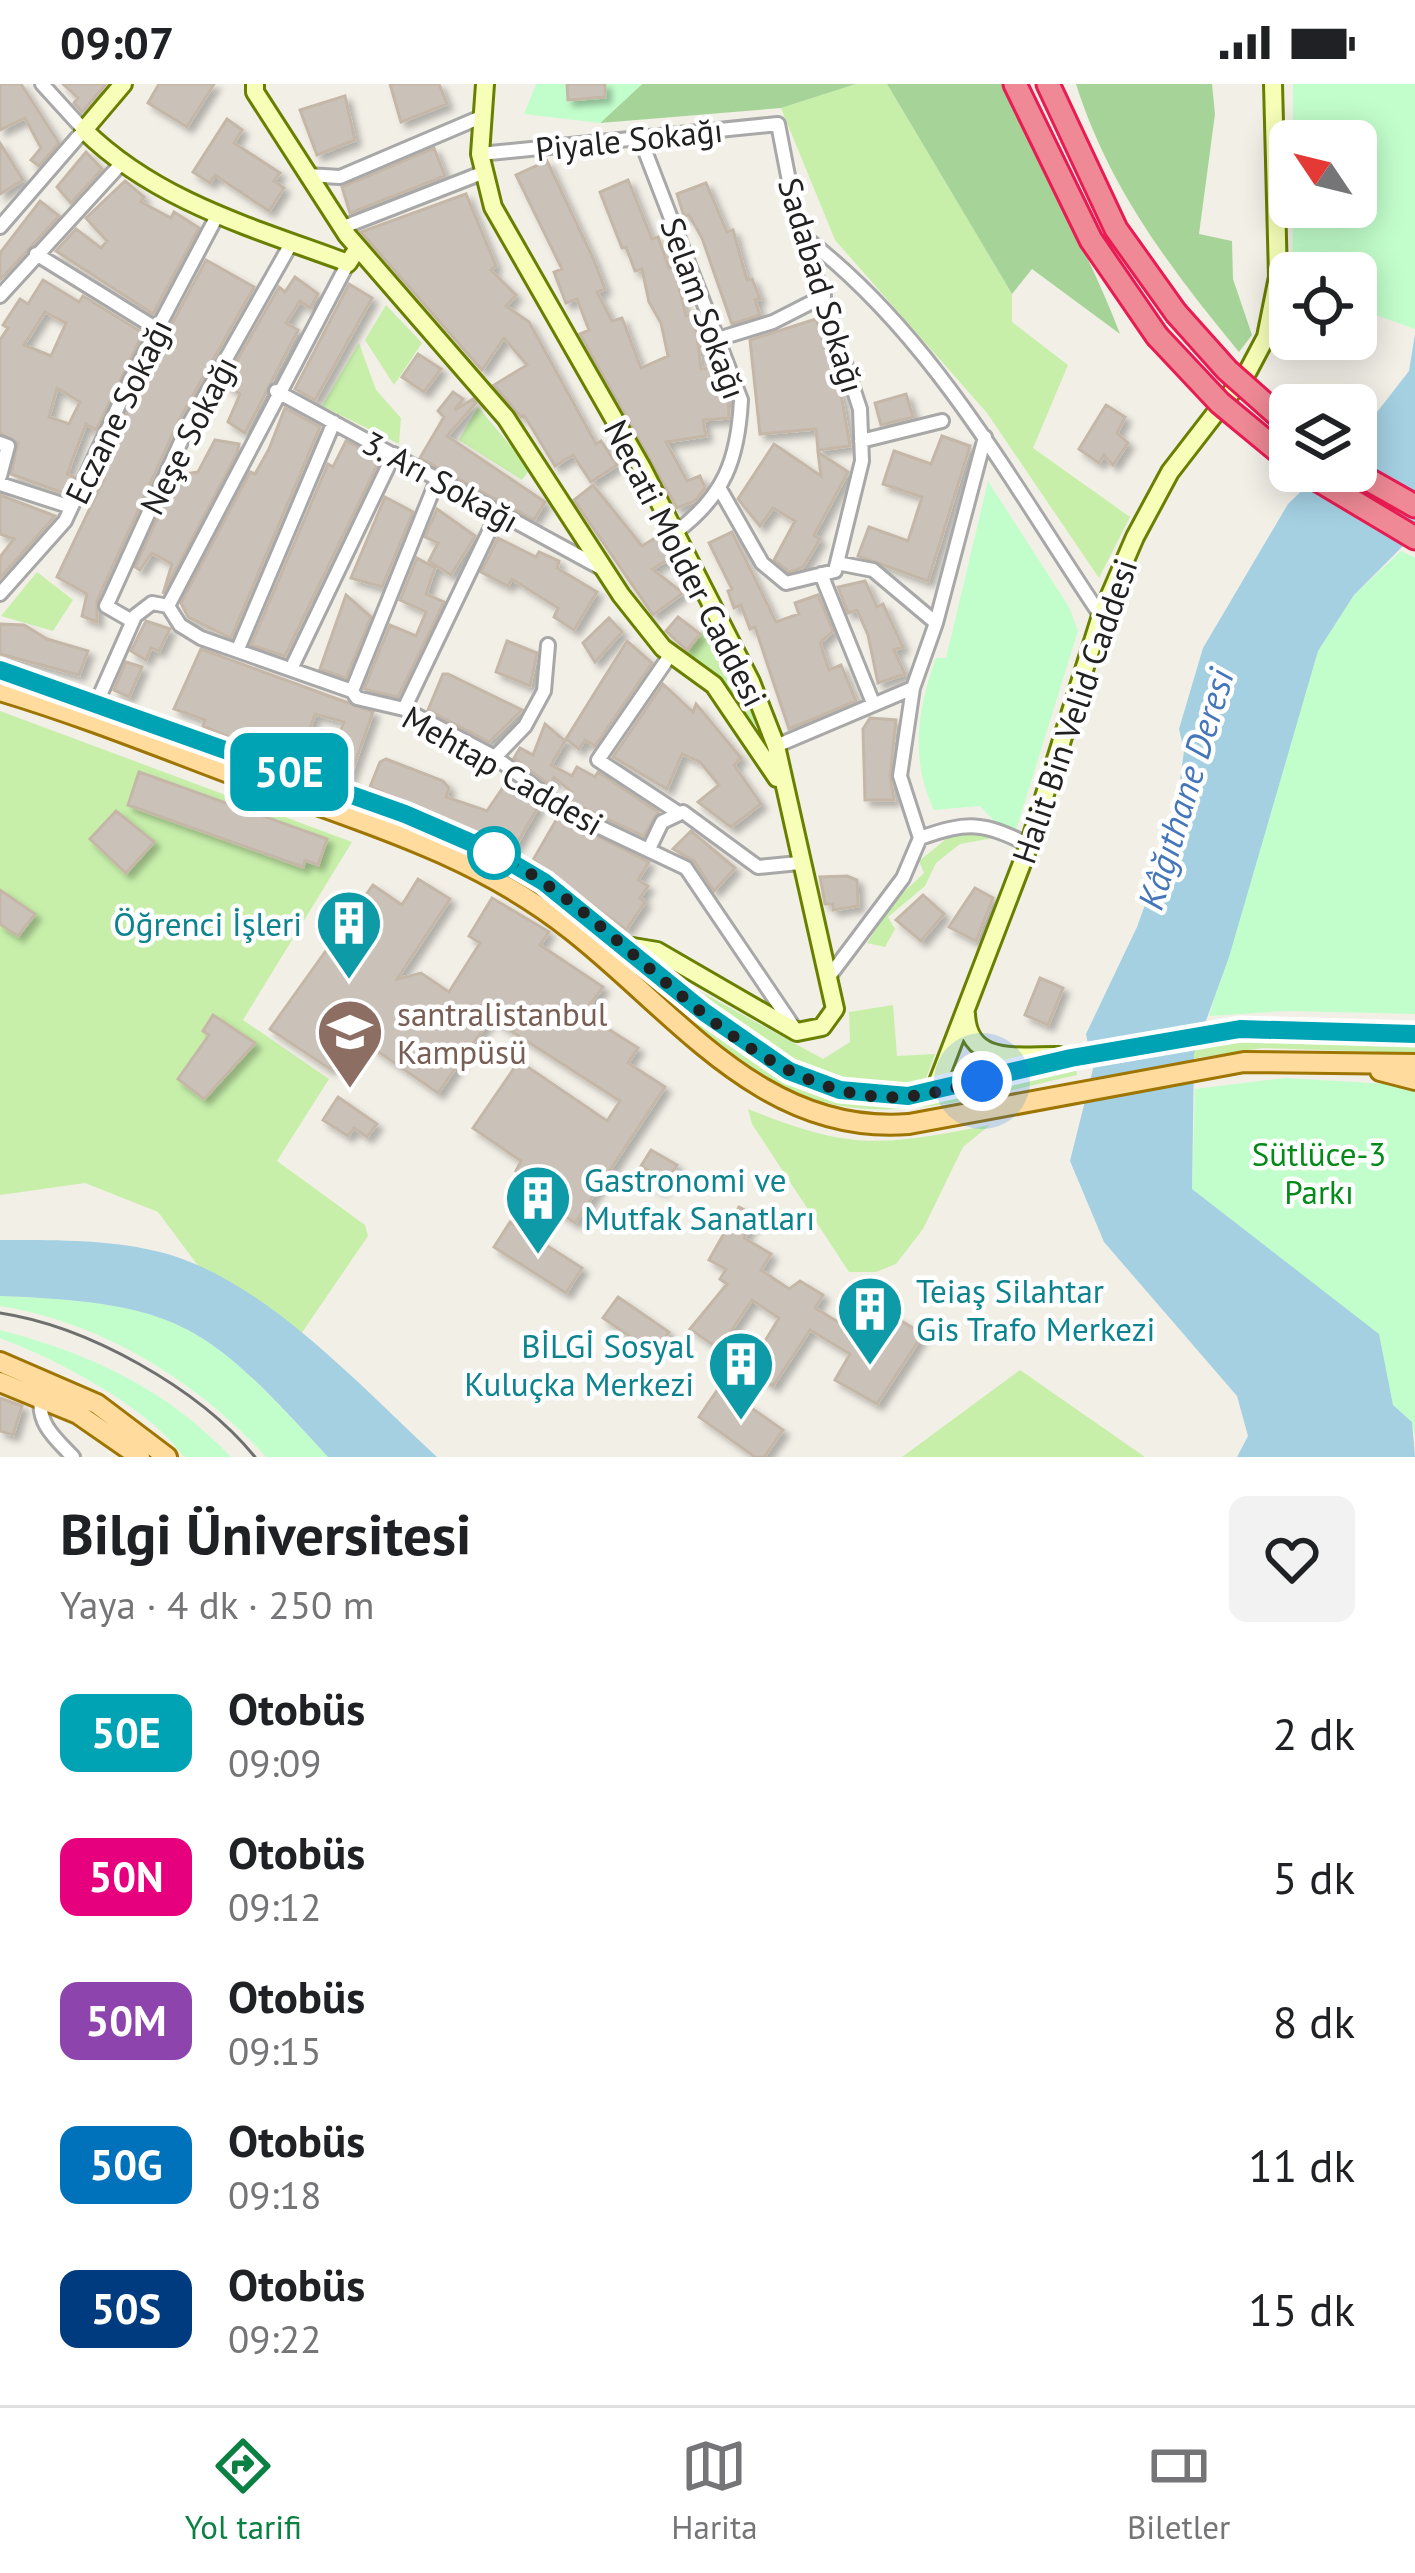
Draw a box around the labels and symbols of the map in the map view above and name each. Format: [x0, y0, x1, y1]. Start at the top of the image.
street label: Piyale Sokağı [533, 108, 725, 170]
north arrow [1269, 120, 1377, 228]
street label: Sadabad Sokağı [769, 172, 875, 398]
street label: Selam Sokağı [651, 211, 757, 405]
street label: Eczane Sokağı [55, 311, 181, 511]
street label: Neşe Sokağı [130, 348, 246, 522]
street label: Necati Molder Caddesi [595, 412, 777, 714]
street label: 3. Arı Sokağı [355, 420, 527, 542]
street label: Halit Bin Velid Caddesi [1002, 553, 1146, 869]
water label: Kâğıthane Deresi [1126, 662, 1244, 915]
street label: Mehtap Caddesi [395, 695, 611, 845]
line badge: 50E [220, 733, 358, 811]
unlabelled marker [469, 828, 519, 878]
building icon: Öğrenci İşleri [314, 888, 384, 982]
place label: Öğrenci İşleri [113, 902, 302, 945]
place label: santralistanbul Kampüsü [397, 992, 608, 1073]
school or university icon: santralistanbul Kampüsü [315, 997, 385, 1091]
your location [952, 1051, 1012, 1111]
park label: Sütlüce-3 Parkı [1252, 1132, 1386, 1213]
place label: Gastronomi ve Mutfak Sanatları [584, 1158, 815, 1239]
building icon: Gastronomi ve Mutfak Sanatları [503, 1163, 573, 1257]
place label: Teiaş Silahtar Gis Trafo Merkezi [916, 1269, 1155, 1350]
building icon: Teiaş Silahtar Gis Trafo Merkezi [835, 1274, 905, 1368]
place label: BİLGİ Sosyal Kuluçka Merkezi [464, 1324, 694, 1405]
building icon: BİLGİ Sosyal Kuluçka Merkezi [706, 1329, 776, 1423]

